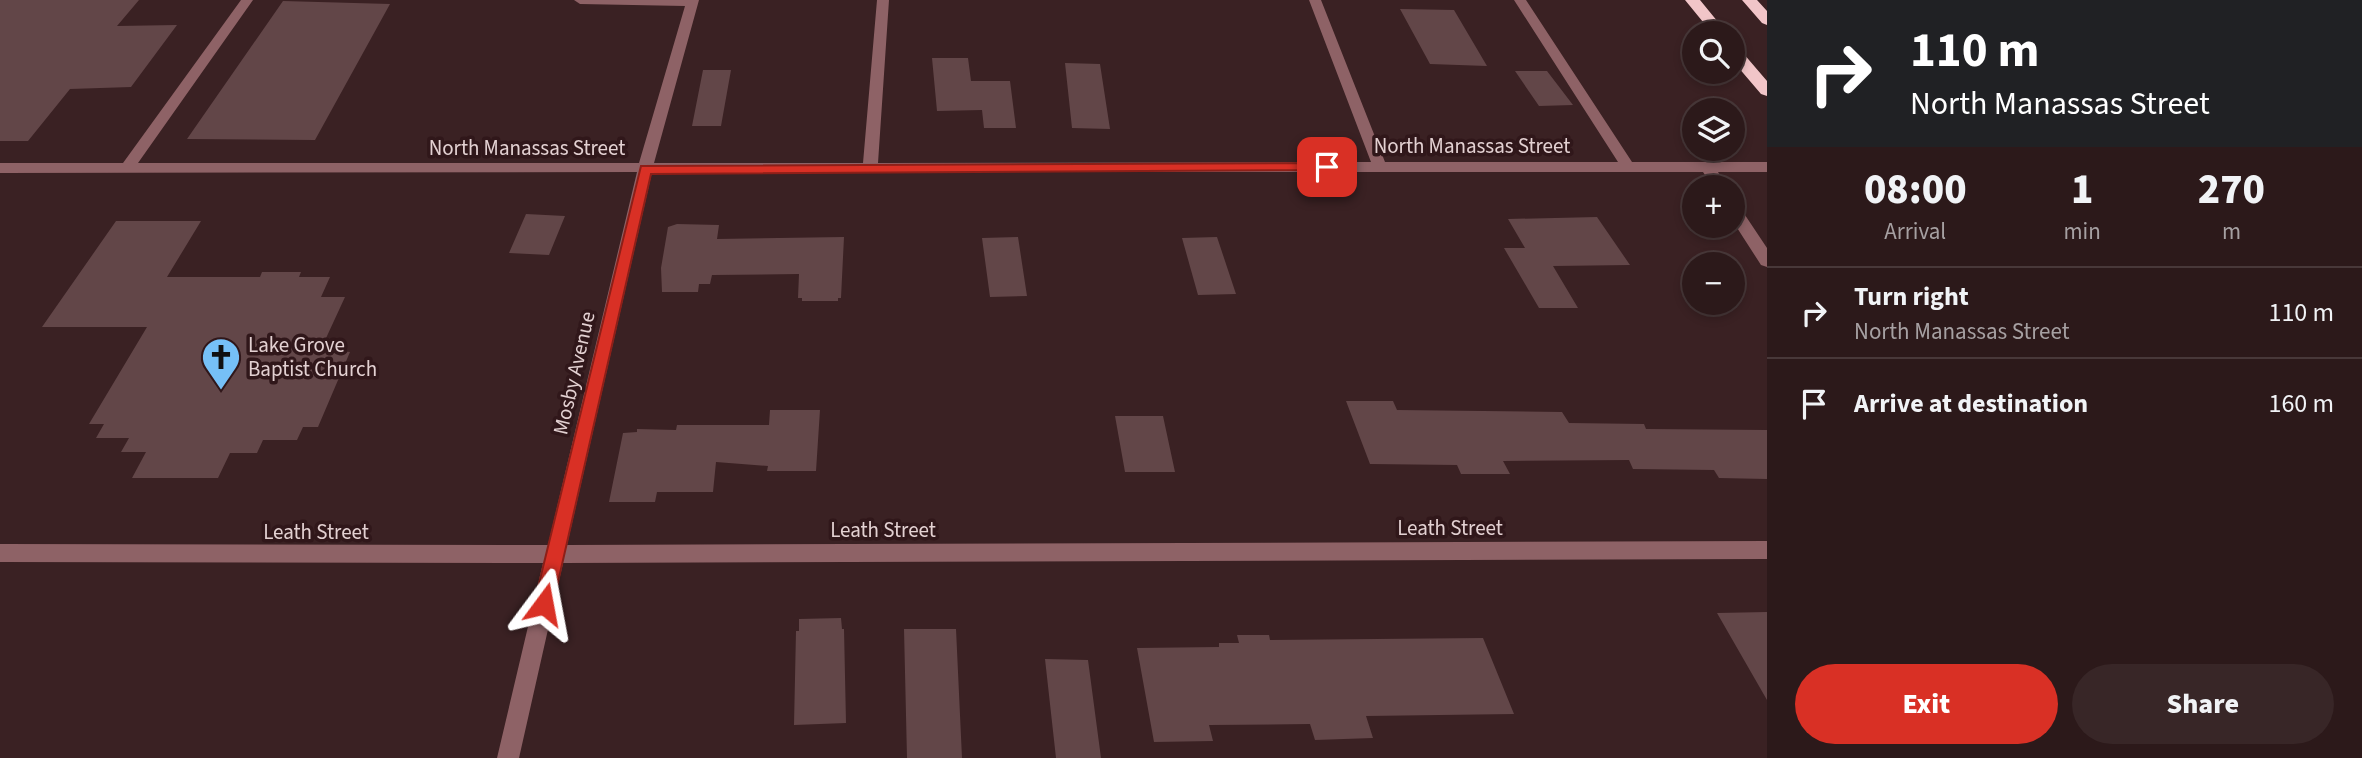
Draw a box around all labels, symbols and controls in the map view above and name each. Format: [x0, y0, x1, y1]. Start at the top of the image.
text: 110 m [1910, 16, 2039, 86]
map controls [1682, 21, 1745, 315]
button: search [1682, 21, 1745, 84]
icon: right [1795, 28, 1886, 119]
text: North Manassas Street [1910, 81, 2210, 127]
button: layers [1682, 98, 1745, 161]
street label: North Manassas Street [1374, 131, 1570, 161]
street label: North Manassas Street [429, 133, 625, 163]
pin [1297, 137, 1357, 197]
icon: arrive [1308, 148, 1346, 186]
text: 08:00 [1864, 160, 1967, 220]
text: 1 [2071, 160, 2093, 220]
text: 270 [2198, 160, 2265, 220]
button: + [1682, 175, 1745, 238]
text: Arrival [1884, 215, 1946, 248]
text: min [2064, 215, 2101, 248]
text: m [2222, 215, 2241, 248]
button: − [1682, 252, 1745, 315]
text: Turn right [1854, 278, 1969, 315]
icon: right [1795, 294, 1833, 332]
text: 110 m [2268, 294, 2334, 331]
street label: Mosby Avenue [545, 308, 603, 438]
text: North Manassas Street [1854, 315, 2069, 348]
place label: Lake Grove Baptist Church [248, 330, 377, 384]
church icon: Lake Grove Baptist Church [200, 336, 242, 391]
icon: arrive [1795, 385, 1833, 423]
text: Arrive at destination [1854, 385, 2088, 422]
text: 160 m [2268, 385, 2334, 422]
street label: Leath Street [1397, 513, 1503, 543]
street label: Leath Street [830, 515, 936, 545]
street label: Leath Street [263, 517, 369, 547]
position arrow [507, 567, 581, 641]
button: Exit [1795, 664, 2058, 744]
button: Share [2072, 664, 2334, 744]

